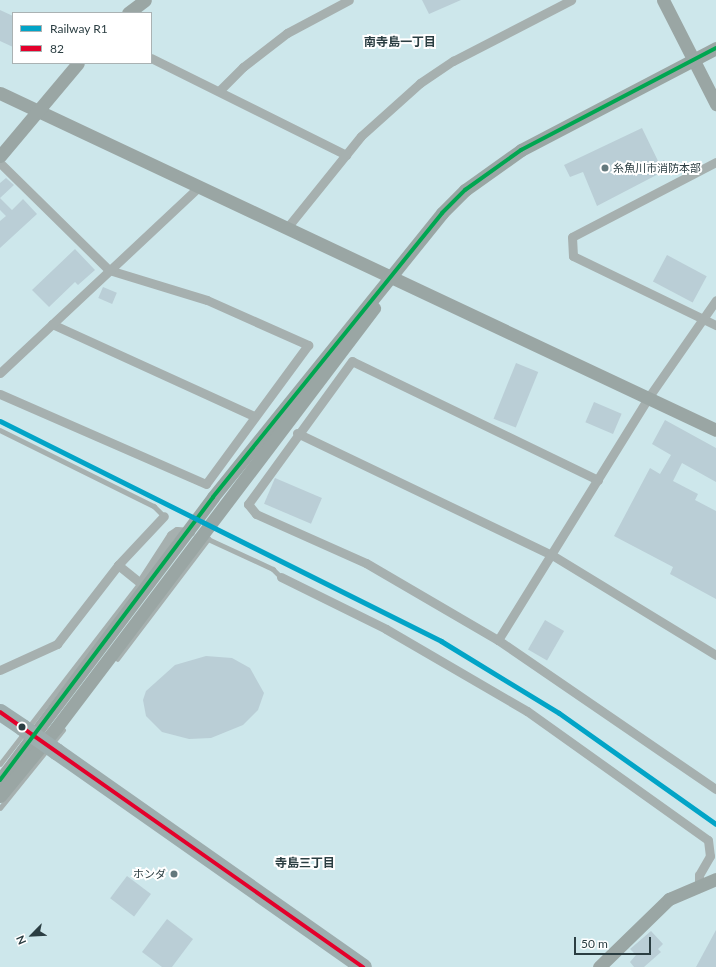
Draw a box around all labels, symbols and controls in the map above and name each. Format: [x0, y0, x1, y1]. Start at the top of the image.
legend [12, 12, 152, 64]
text: Railway R1 [50, 21, 108, 36]
district label: 南寺島一丁目 [364, 35, 436, 49]
text: 82 [50, 41, 64, 56]
place label: 糸魚川市消防本部 [613, 161, 701, 175]
marker: 糸魚川市消防本部 [600, 163, 610, 173]
unlabelled marker [17, 722, 27, 732]
district label: 寺島三丁目 [275, 856, 335, 870]
place label: ホンダ [133, 867, 166, 881]
marker: ホンダ [169, 869, 179, 879]
north arrow [12, 915, 52, 955]
scale bar [576, 929, 653, 955]
text: N [13, 934, 28, 947]
text: 50 m [581, 936, 608, 951]

